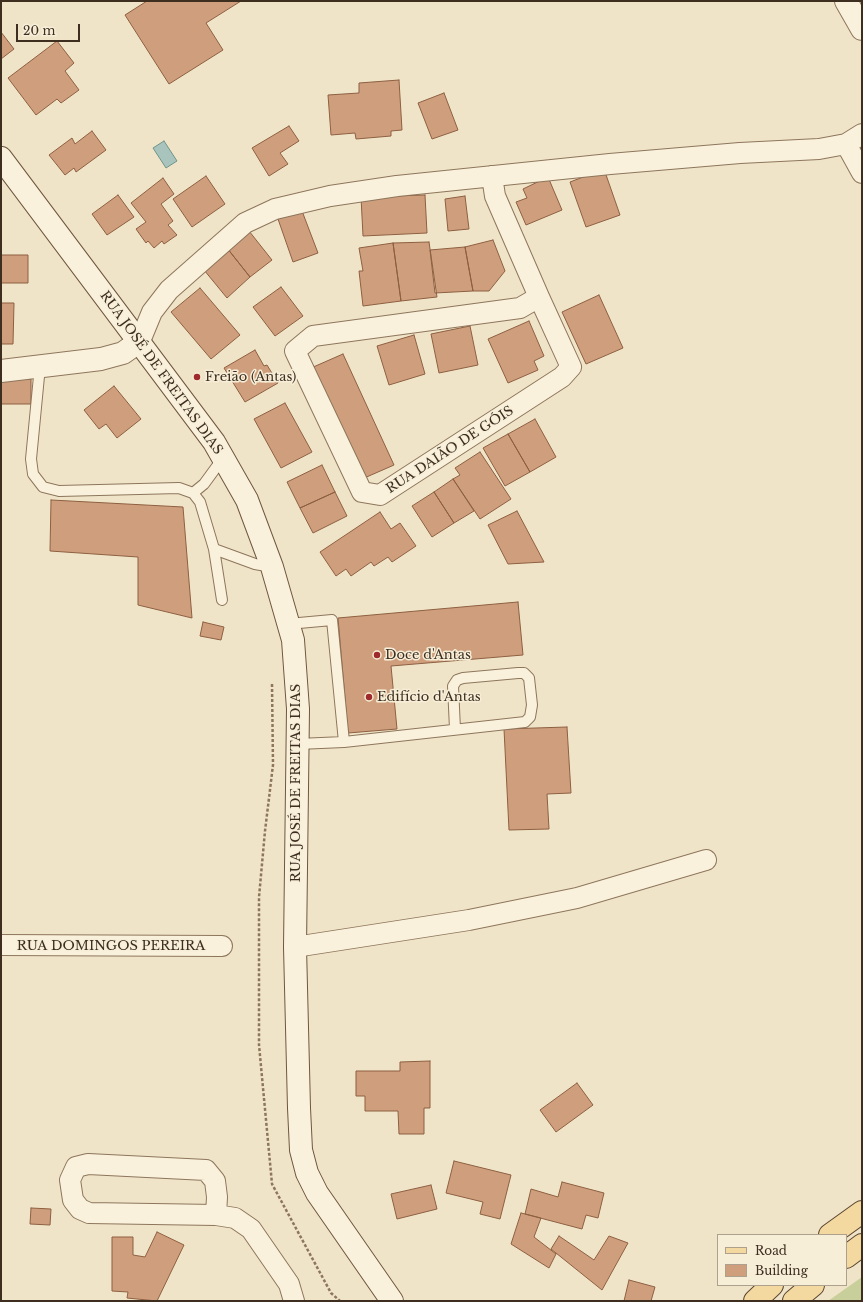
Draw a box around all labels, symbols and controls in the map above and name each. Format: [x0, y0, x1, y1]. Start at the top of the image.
scale bar [18, 16, 82, 42]
text: 20 m [23, 23, 55, 38]
street label: RUA JOSÉ DE FREITAS DIAS [96, 288, 226, 458]
place label: Freião (Antas) [205, 369, 296, 385]
marker: Freião (Antas) [192, 372, 202, 382]
street label: RUA DAIÃO DE GÓIS [384, 403, 516, 497]
place label: Doce d'Antas [385, 647, 471, 663]
marker: Doce d'Antas [372, 650, 382, 660]
street label: RUA JOSÉ DE FREITAS DIAS [288, 684, 304, 882]
place label: Edifício d'Antas [377, 689, 481, 705]
marker: Edifício d'Antas [364, 692, 374, 702]
street label: RUA DOMINGOS PEREIRA [17, 938, 205, 954]
legend [717, 1234, 847, 1286]
text: Road [755, 1243, 787, 1258]
text: Building [755, 1263, 808, 1278]

